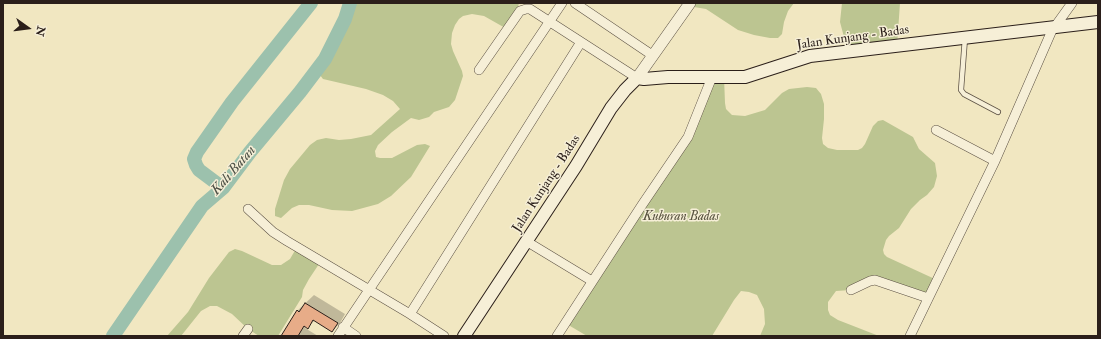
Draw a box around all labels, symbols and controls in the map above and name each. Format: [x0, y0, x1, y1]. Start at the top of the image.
north arrow [8, 8, 48, 48]
street label: Jalan Kunjang - Badas [796, 22, 910, 54]
text: N [33, 25, 48, 37]
street label: Jalan Kunjang - Badas [510, 132, 584, 236]
water label: Kali Batan [208, 143, 260, 199]
park label: Kuburan Badas [643, 209, 719, 225]

